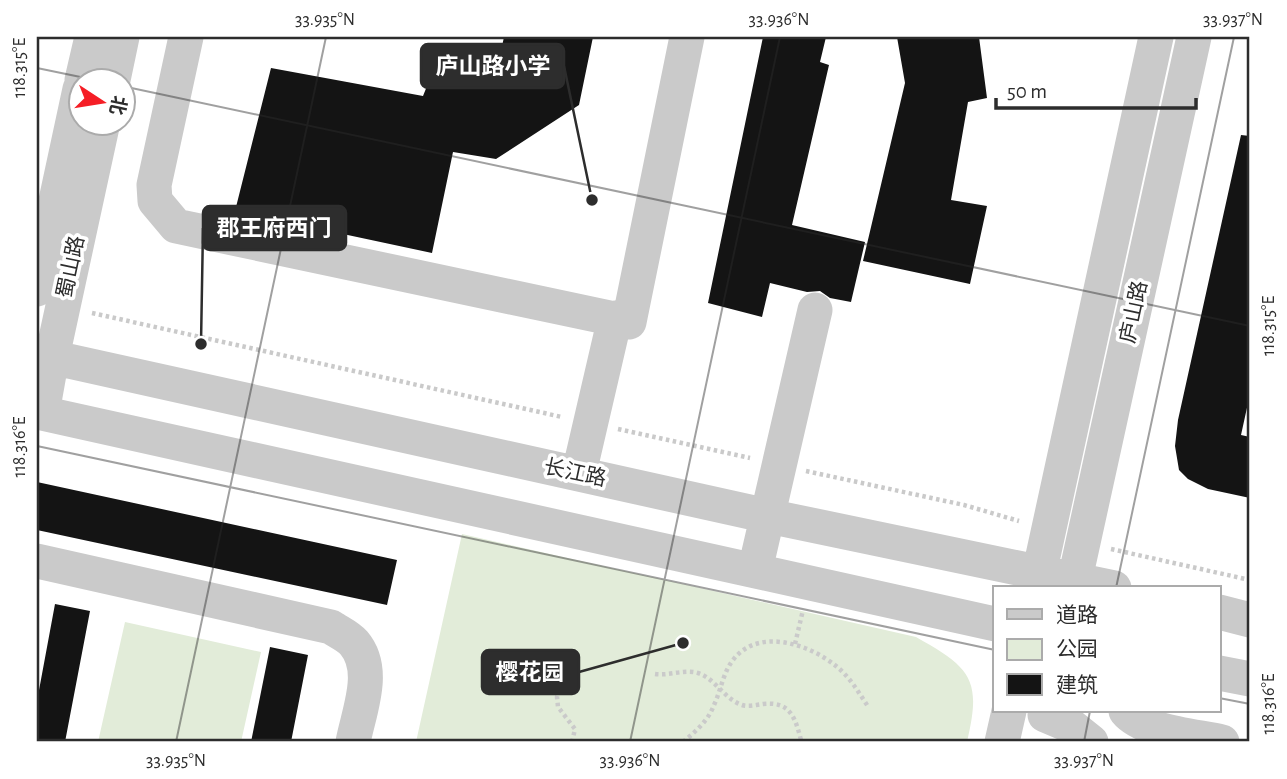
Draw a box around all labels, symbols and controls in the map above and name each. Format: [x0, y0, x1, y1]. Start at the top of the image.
text: 33.935°N [295, 11, 355, 29]
text: 33.936°N [749, 11, 809, 29]
text: 33.937°N [1203, 11, 1263, 29]
text: 118.315°E [11, 38, 29, 98]
callout: 庐山路小学 [421, 44, 564, 88]
text: 庐山路小学 [436, 54, 551, 79]
north arrow [66, 66, 136, 136]
scale bar [996, 66, 1196, 110]
text: 50 m [1007, 81, 1047, 102]
text: 北 [106, 94, 129, 117]
callout: 郡王府西门 [203, 206, 346, 250]
text: 郡王府西门 [217, 215, 332, 241]
street label: 蜀山路 [53, 234, 88, 300]
street label: 庐山路 [1116, 279, 1151, 345]
text: 118.315°E [1260, 296, 1278, 356]
text: 118.316°E [11, 416, 29, 478]
street label: 长江路 [542, 455, 608, 490]
legend [993, 586, 1220, 712]
text: 道路 [1056, 604, 1098, 626]
text: 公园 [1056, 638, 1098, 660]
callout: 樱花园 [482, 650, 579, 694]
text: 樱花园 [496, 660, 565, 685]
text: 118.316°E [1260, 673, 1278, 735]
text: 建筑 [1056, 674, 1098, 696]
text: 33.935°N [146, 752, 206, 770]
text: 33.936°N [600, 752, 660, 770]
text: 33.937°N [1054, 752, 1114, 770]

